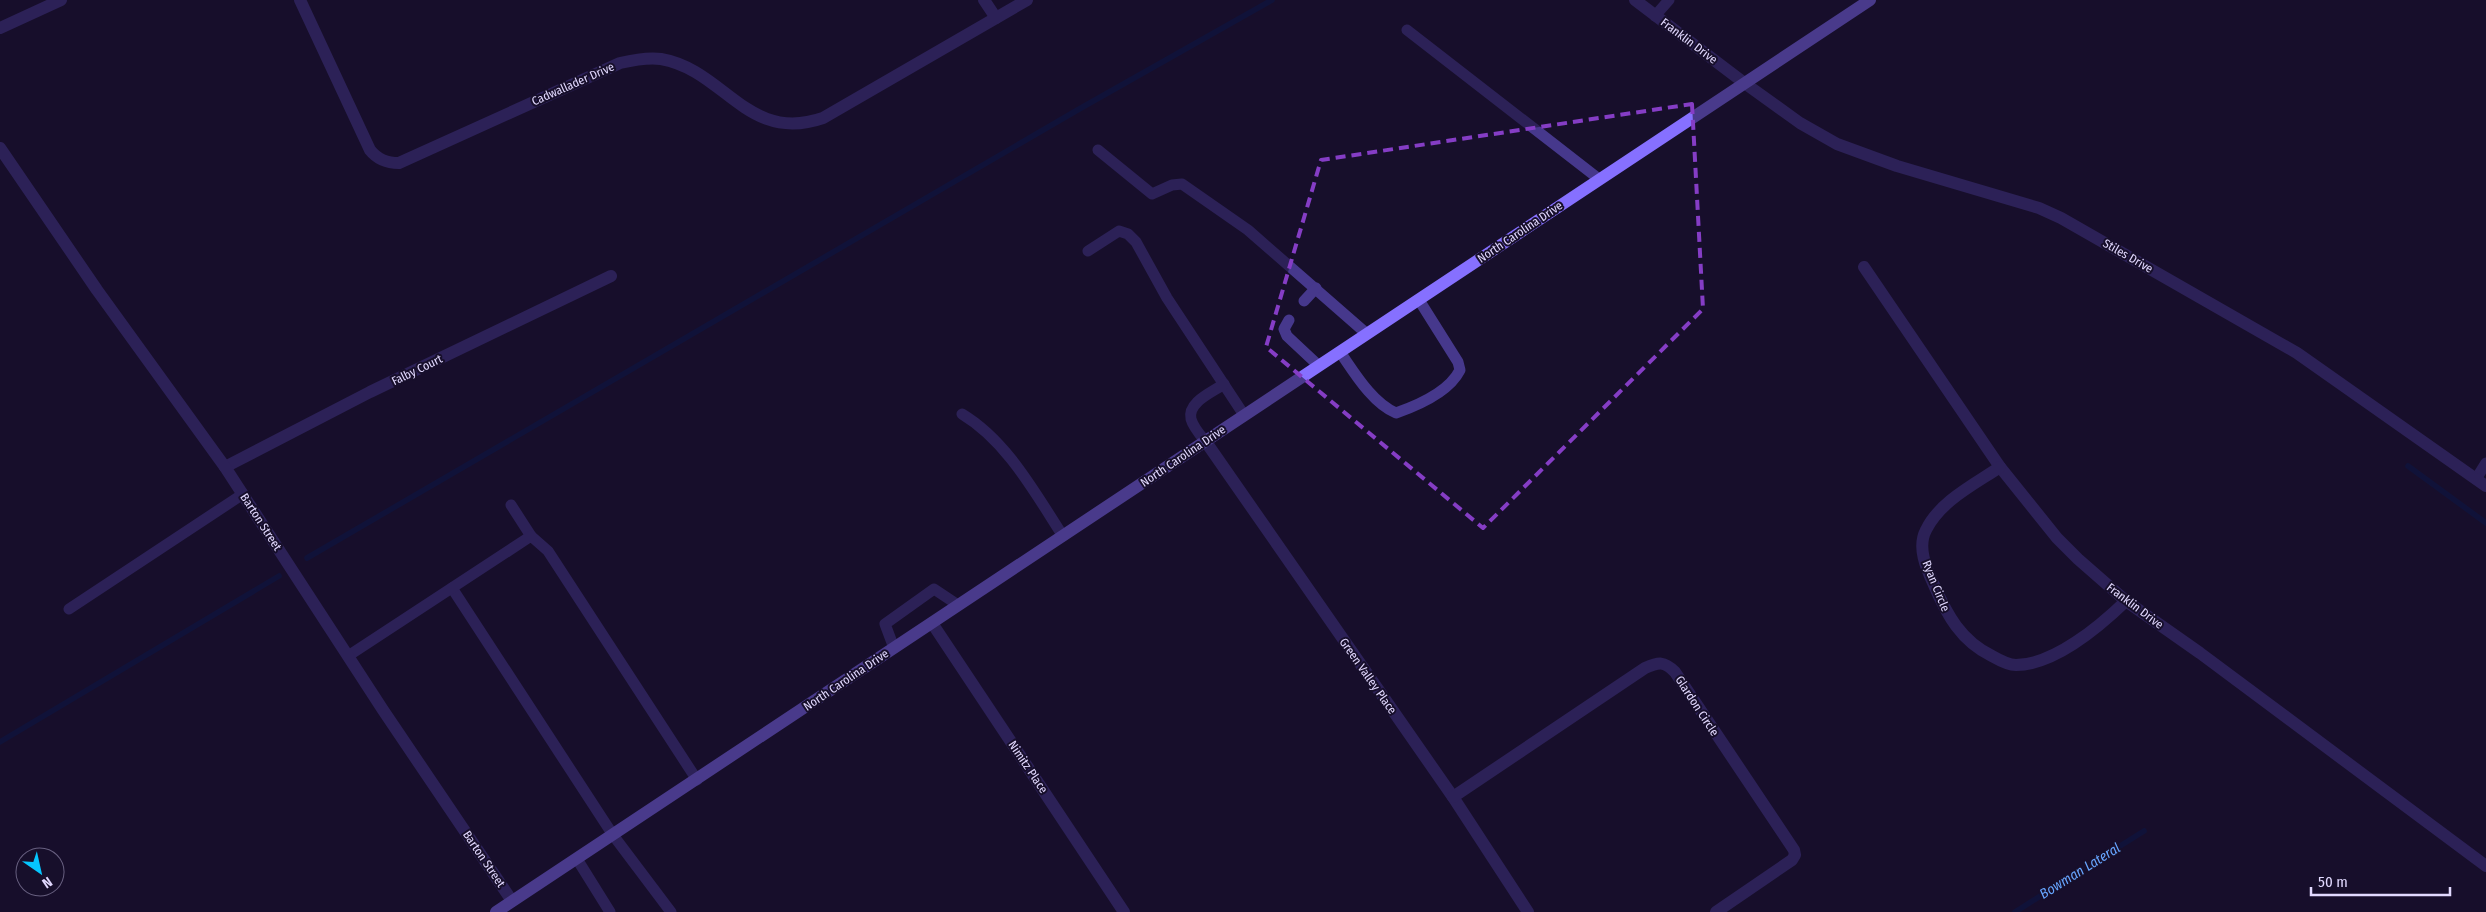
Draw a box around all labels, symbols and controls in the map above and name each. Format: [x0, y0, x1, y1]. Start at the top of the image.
street label: Franklin Drive [1658, 15, 1720, 67]
street label: Cadwallader Drive [530, 60, 616, 108]
street label: North Carolina Drive [1475, 198, 1565, 266]
street label: Stiles Drive [2101, 236, 2155, 276]
street label: Falby Court [389, 352, 445, 388]
street label: North Carolina Drive [1138, 422, 1228, 490]
street label: Barton Street [237, 491, 285, 553]
street label: Ryan Circle [1919, 558, 1953, 614]
street label: Franklin Drive [2104, 580, 2166, 632]
street label: Green Valley Place [1337, 635, 1399, 717]
street label: North Carolina Drive [801, 646, 891, 714]
street label: Glardon Circle [1672, 673, 1722, 739]
street label: Nimitz Place [1005, 738, 1051, 796]
street label: Barton Street [460, 828, 508, 890]
water label: Bowman Lateral [2036, 839, 2124, 903]
north arrow [15, 847, 65, 897]
scale bar [2311, 864, 2450, 896]
text: N [39, 873, 55, 892]
text: 50 m [2318, 873, 2348, 891]

